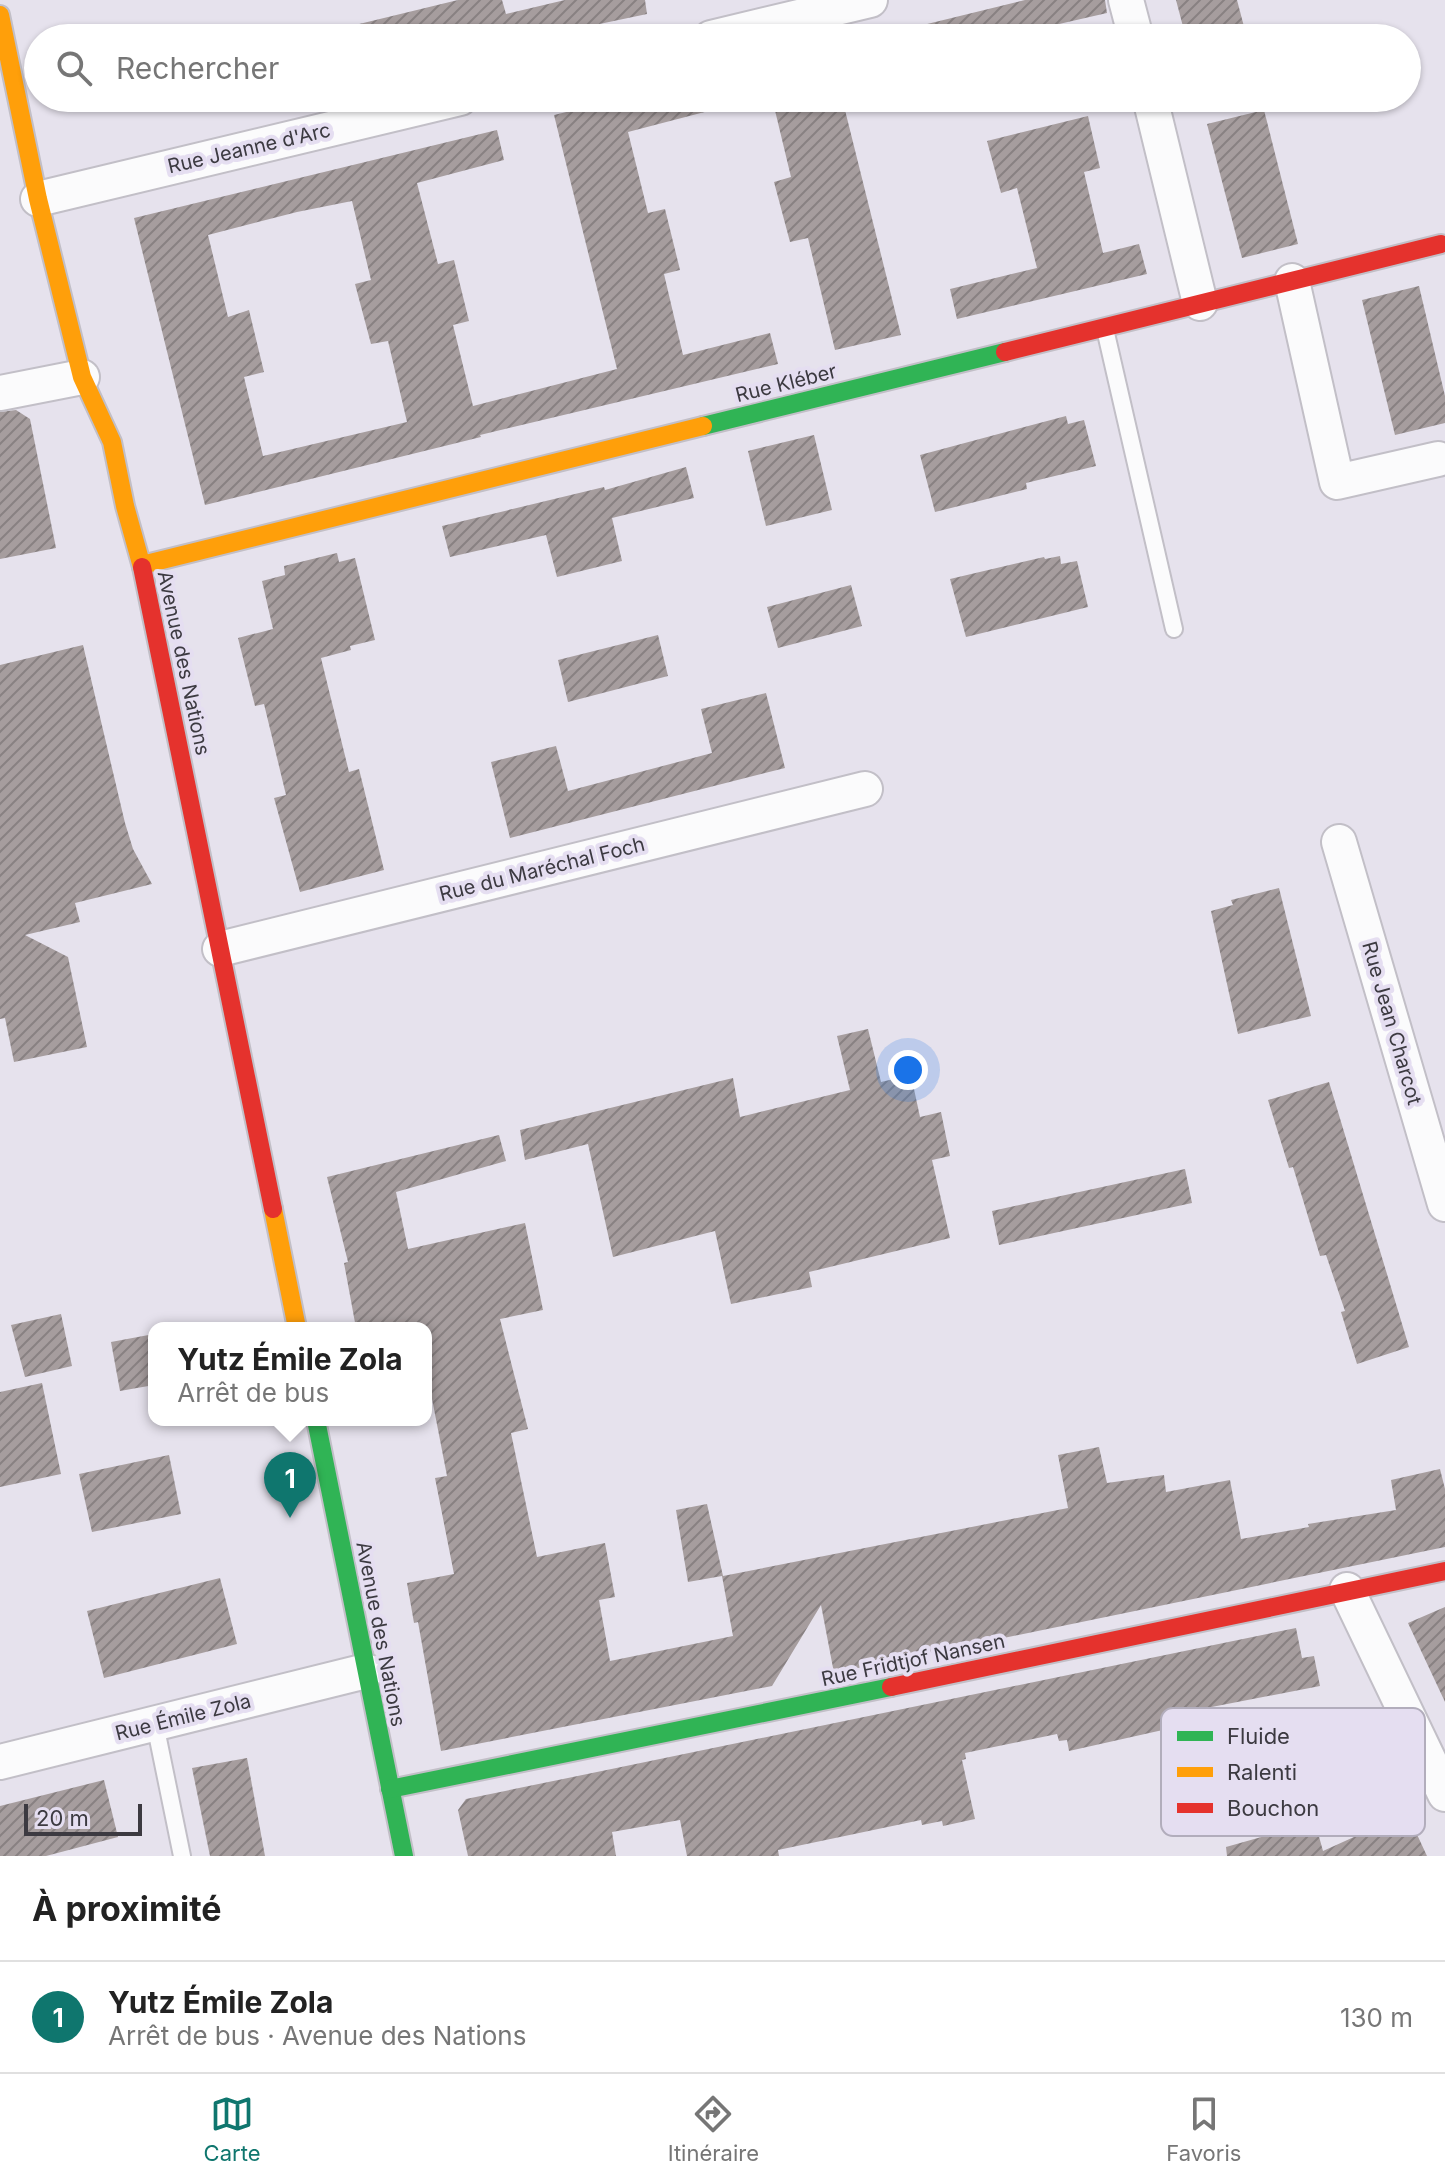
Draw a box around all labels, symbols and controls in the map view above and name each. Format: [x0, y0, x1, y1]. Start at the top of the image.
search box [24, 24, 1421, 112]
icon: search [52, 46, 96, 90]
text: Rechercher [116, 50, 279, 86]
street label: Rue Jeanne d'Arc [165, 118, 333, 178]
street label: Rue Kléber [733, 359, 840, 407]
street label: Avenue des Nations [153, 569, 215, 757]
street label: Rue du Maréchal Foch [437, 832, 647, 906]
street label: Rue Jean Charcot [1357, 939, 1427, 1108]
your location [888, 1050, 928, 1090]
popup [148, 1322, 432, 1426]
text: Yutz Émile Zola [177, 1341, 403, 1377]
text: Arrêt de bus [177, 1377, 329, 1408]
pin: 1 [264, 1452, 316, 1518]
street label: Avenue des Nations [351, 1539, 411, 1729]
street label: Rue Fridtjof Nansen [819, 1629, 1007, 1691]
street label: Rue Émile Zola [112, 1688, 253, 1745]
legend [1161, 1708, 1425, 1836]
text: Fluide [1227, 1723, 1290, 1749]
text: Ralenti [1227, 1759, 1297, 1785]
text: Bouchon [1227, 1795, 1319, 1821]
scale bar [24, 1800, 142, 1836]
text: 20 m [36, 1805, 89, 1831]
text: À proximité [32, 1888, 222, 1929]
text: Yutz Émile Zola [108, 1984, 333, 2020]
text: 1 [52, 2002, 64, 2033]
text: 130 m [1340, 2002, 1413, 2033]
text: Arrêt de bus · Avenue des Nations [108, 2020, 526, 2051]
tab: Carte [204, 2092, 260, 2166]
tab: Itinéraire [668, 2092, 759, 2166]
tab: Favoris [1166, 2092, 1241, 2166]

